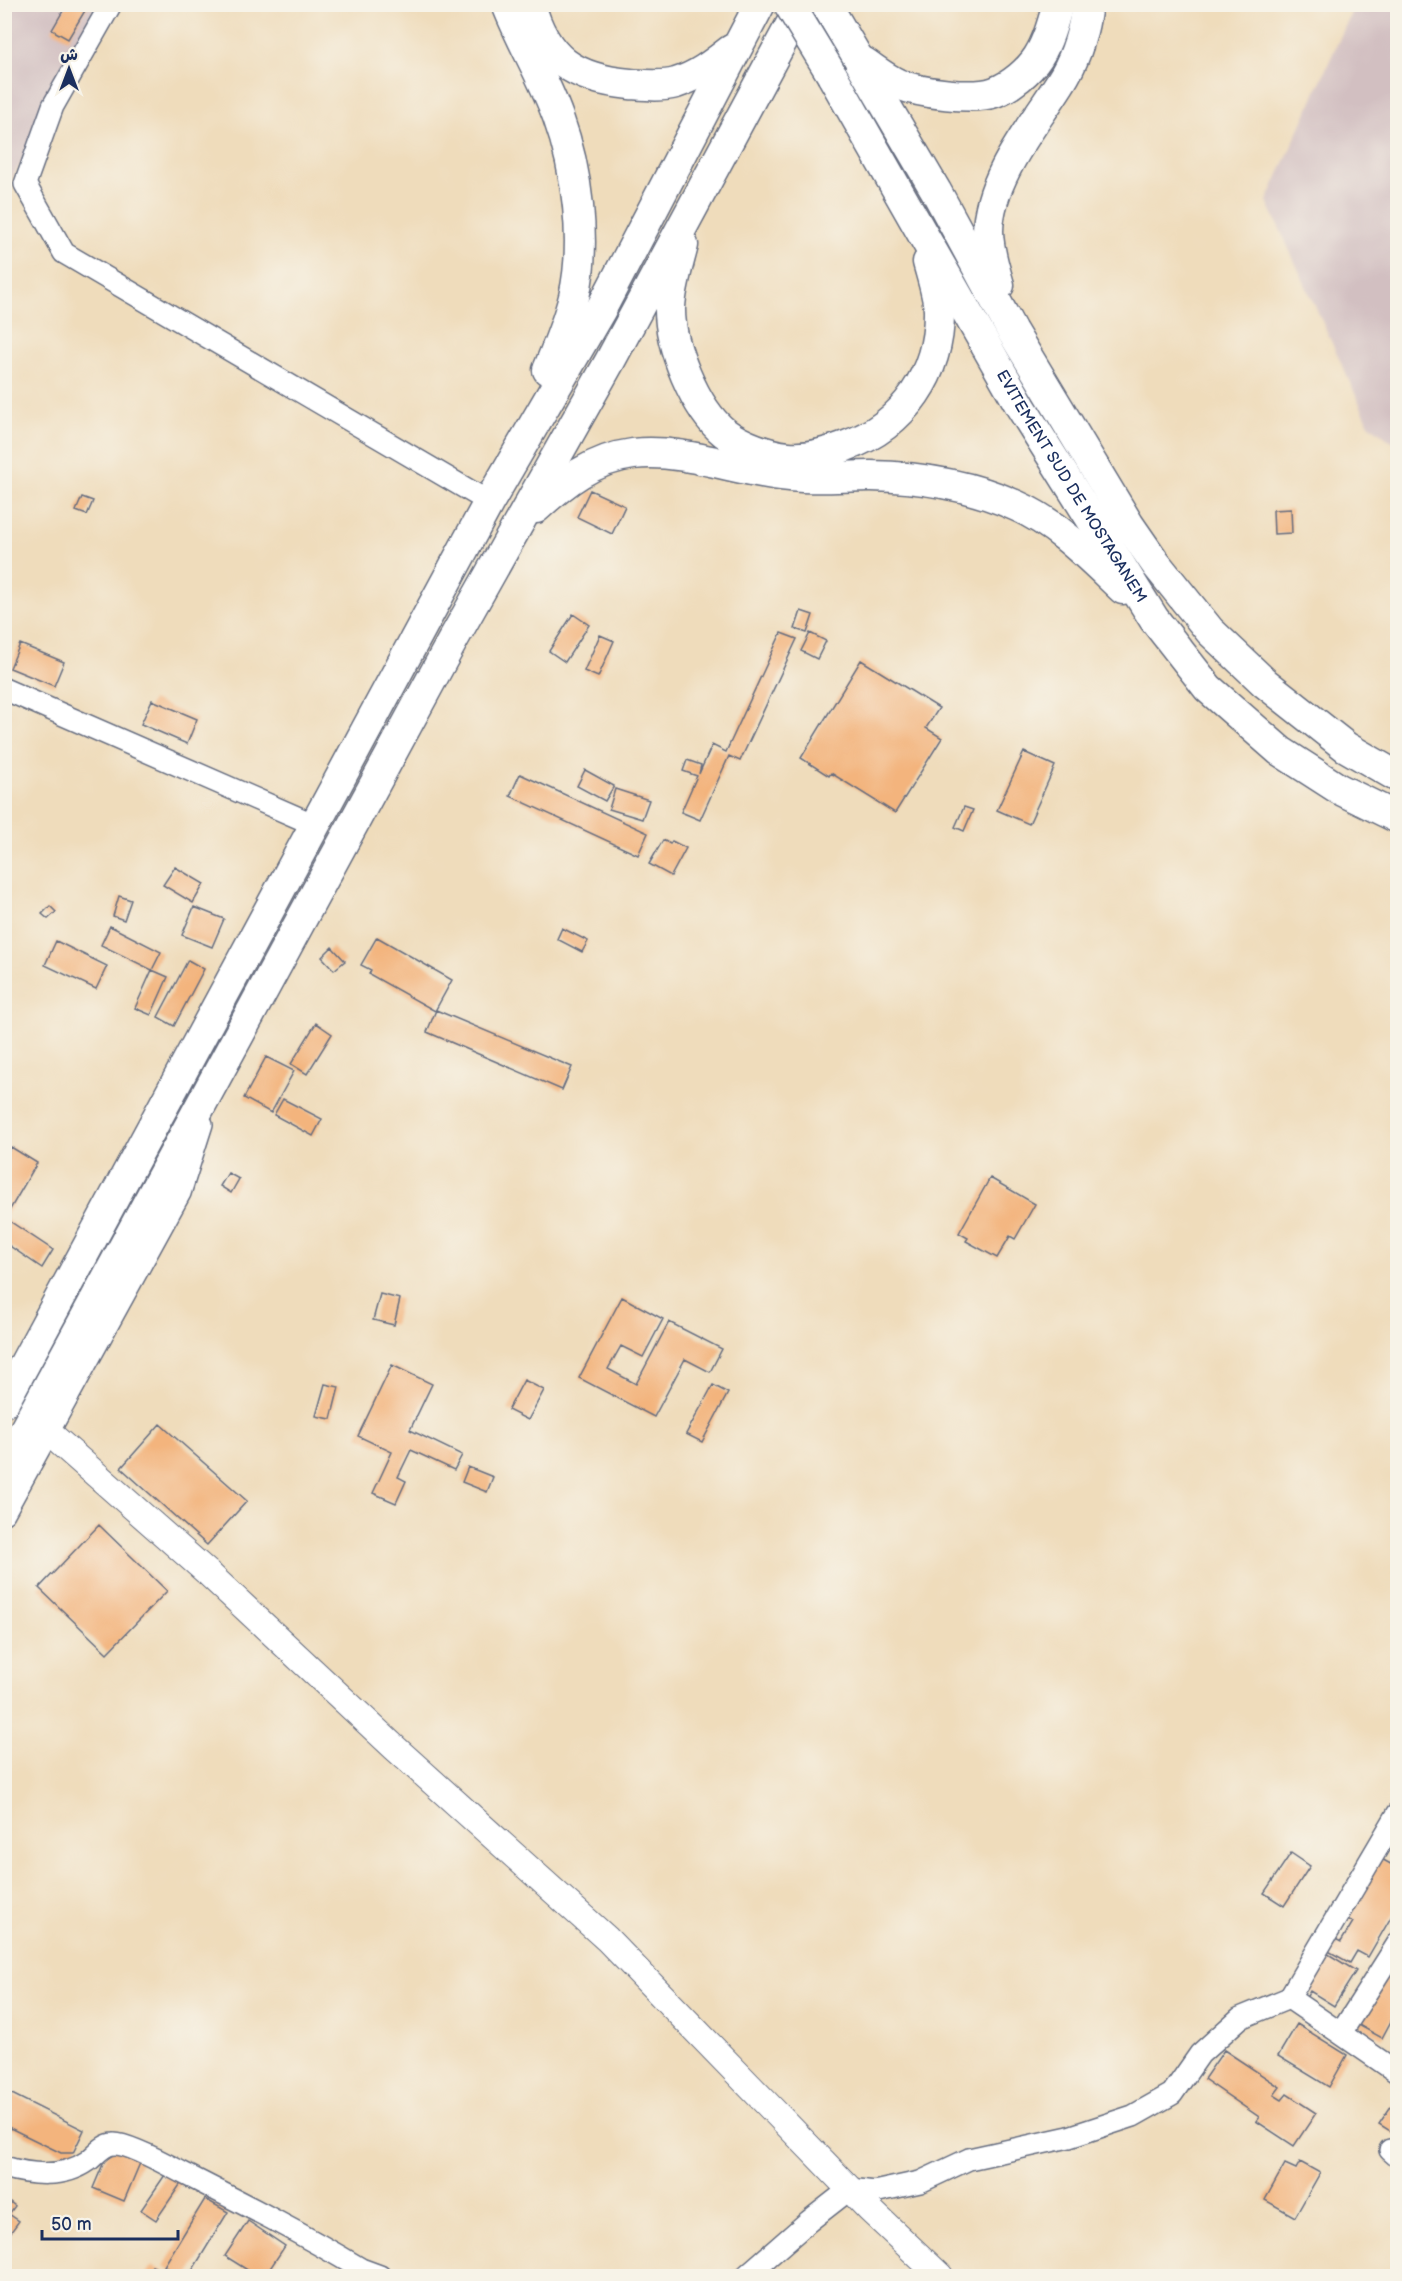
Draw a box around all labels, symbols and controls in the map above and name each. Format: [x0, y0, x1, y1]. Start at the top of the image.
north arrow [39, 39, 99, 99]
text: ش [60, 46, 78, 65]
street label: EVITEMENT SUD DE MOSTAGANEM [992, 367, 1151, 606]
scale bar [42, 2203, 178, 2241]
text: 50 m [51, 2214, 92, 2235]

